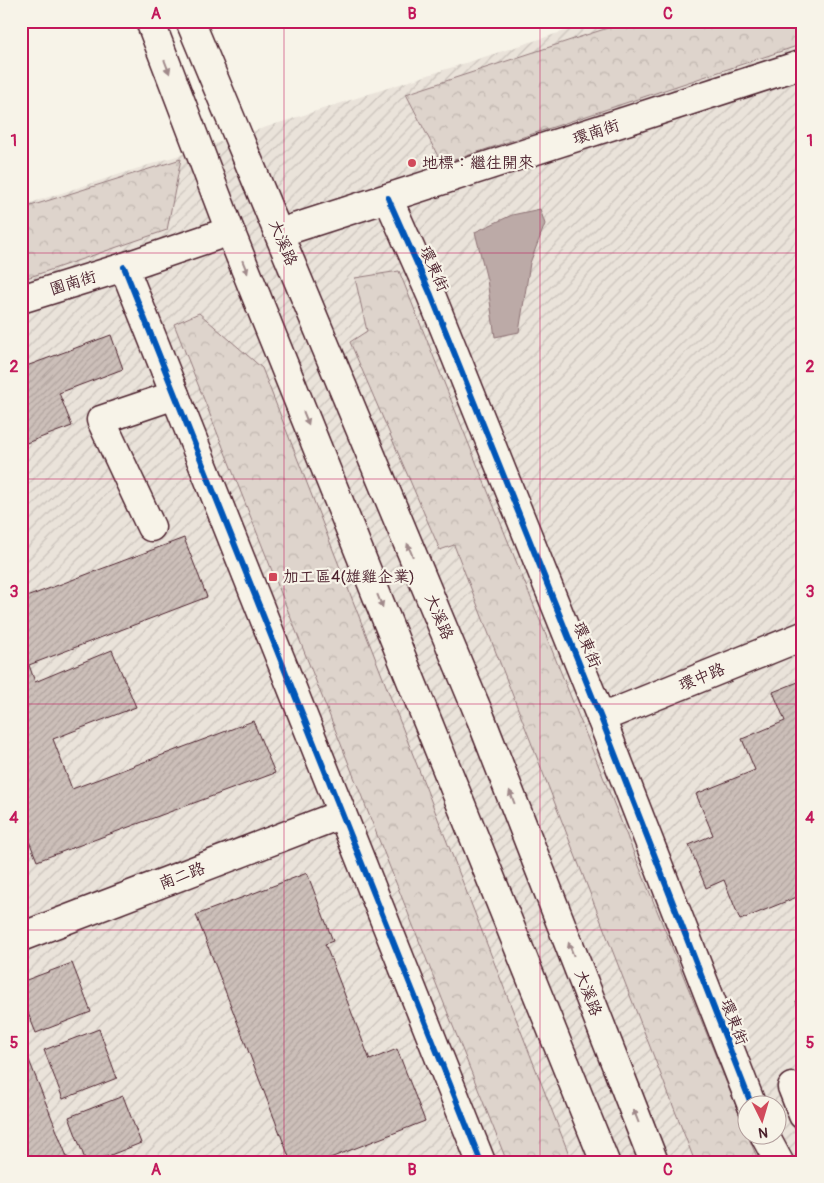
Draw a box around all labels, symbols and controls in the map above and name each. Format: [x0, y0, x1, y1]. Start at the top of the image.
text: A [151, 4, 162, 24]
text: B [407, 4, 417, 24]
text: C [663, 4, 673, 24]
one-way arrow [163, 60, 171, 75]
street label: 環南街 [570, 115, 622, 149]
text: 1 [11, 131, 17, 151]
text: 1 [807, 131, 813, 151]
place label: 地標：繼往開來 [422, 153, 534, 173]
marker: 地標：繼往開來 [406, 157, 418, 169]
street label: 大溪路 [264, 217, 302, 269]
street label: 環東街 [415, 243, 453, 295]
one-way arrow [241, 260, 249, 275]
street label: 園南街 [47, 266, 99, 300]
text: 2 [10, 357, 19, 377]
text: 2 [806, 357, 815, 377]
one-way arrow [302, 411, 310, 425]
one-way arrow [406, 542, 414, 557]
place label: 加工區4(雄雞企業) [283, 567, 415, 587]
marker: 加工區4(雄雞企業) [267, 571, 279, 583]
text: 3 [10, 582, 19, 602]
text: 3 [806, 582, 815, 602]
street label: 大溪路 [420, 591, 458, 643]
one-way arrow [376, 594, 384, 608]
street label: 環東街 [569, 619, 605, 671]
street label: 環中路 [676, 659, 728, 695]
one-way arrow [507, 790, 515, 804]
text: 4 [9, 808, 19, 828]
text: 4 [805, 808, 815, 828]
street label: 南二路 [156, 858, 208, 894]
one-way arrow [566, 941, 574, 956]
street label: 大溪路 [570, 967, 606, 1019]
street label: 環東街 [716, 996, 752, 1048]
text: 5 [10, 1033, 19, 1053]
text: 5 [806, 1033, 815, 1053]
north arrow [736, 1096, 786, 1146]
one-way arrow [632, 1108, 640, 1123]
text: N [758, 1124, 769, 1141]
text: A [151, 1160, 162, 1180]
text: B [407, 1160, 417, 1180]
text: C [663, 1160, 673, 1180]

